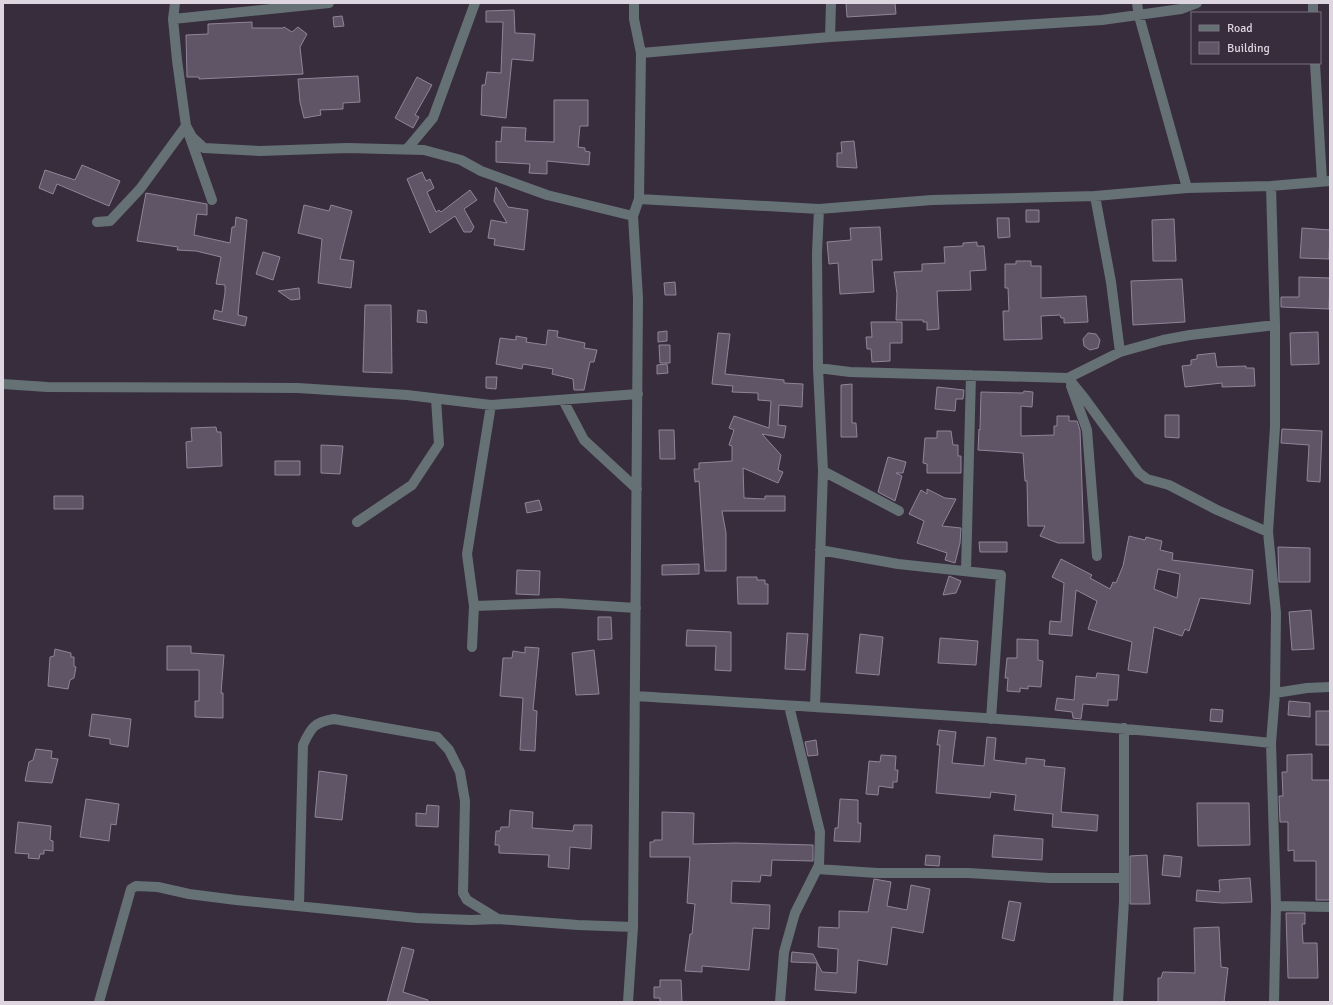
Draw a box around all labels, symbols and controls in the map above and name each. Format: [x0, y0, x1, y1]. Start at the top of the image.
legend [1191, 12, 1321, 64]
text: Road [1227, 21, 1253, 36]
text: Building [1227, 41, 1270, 56]

